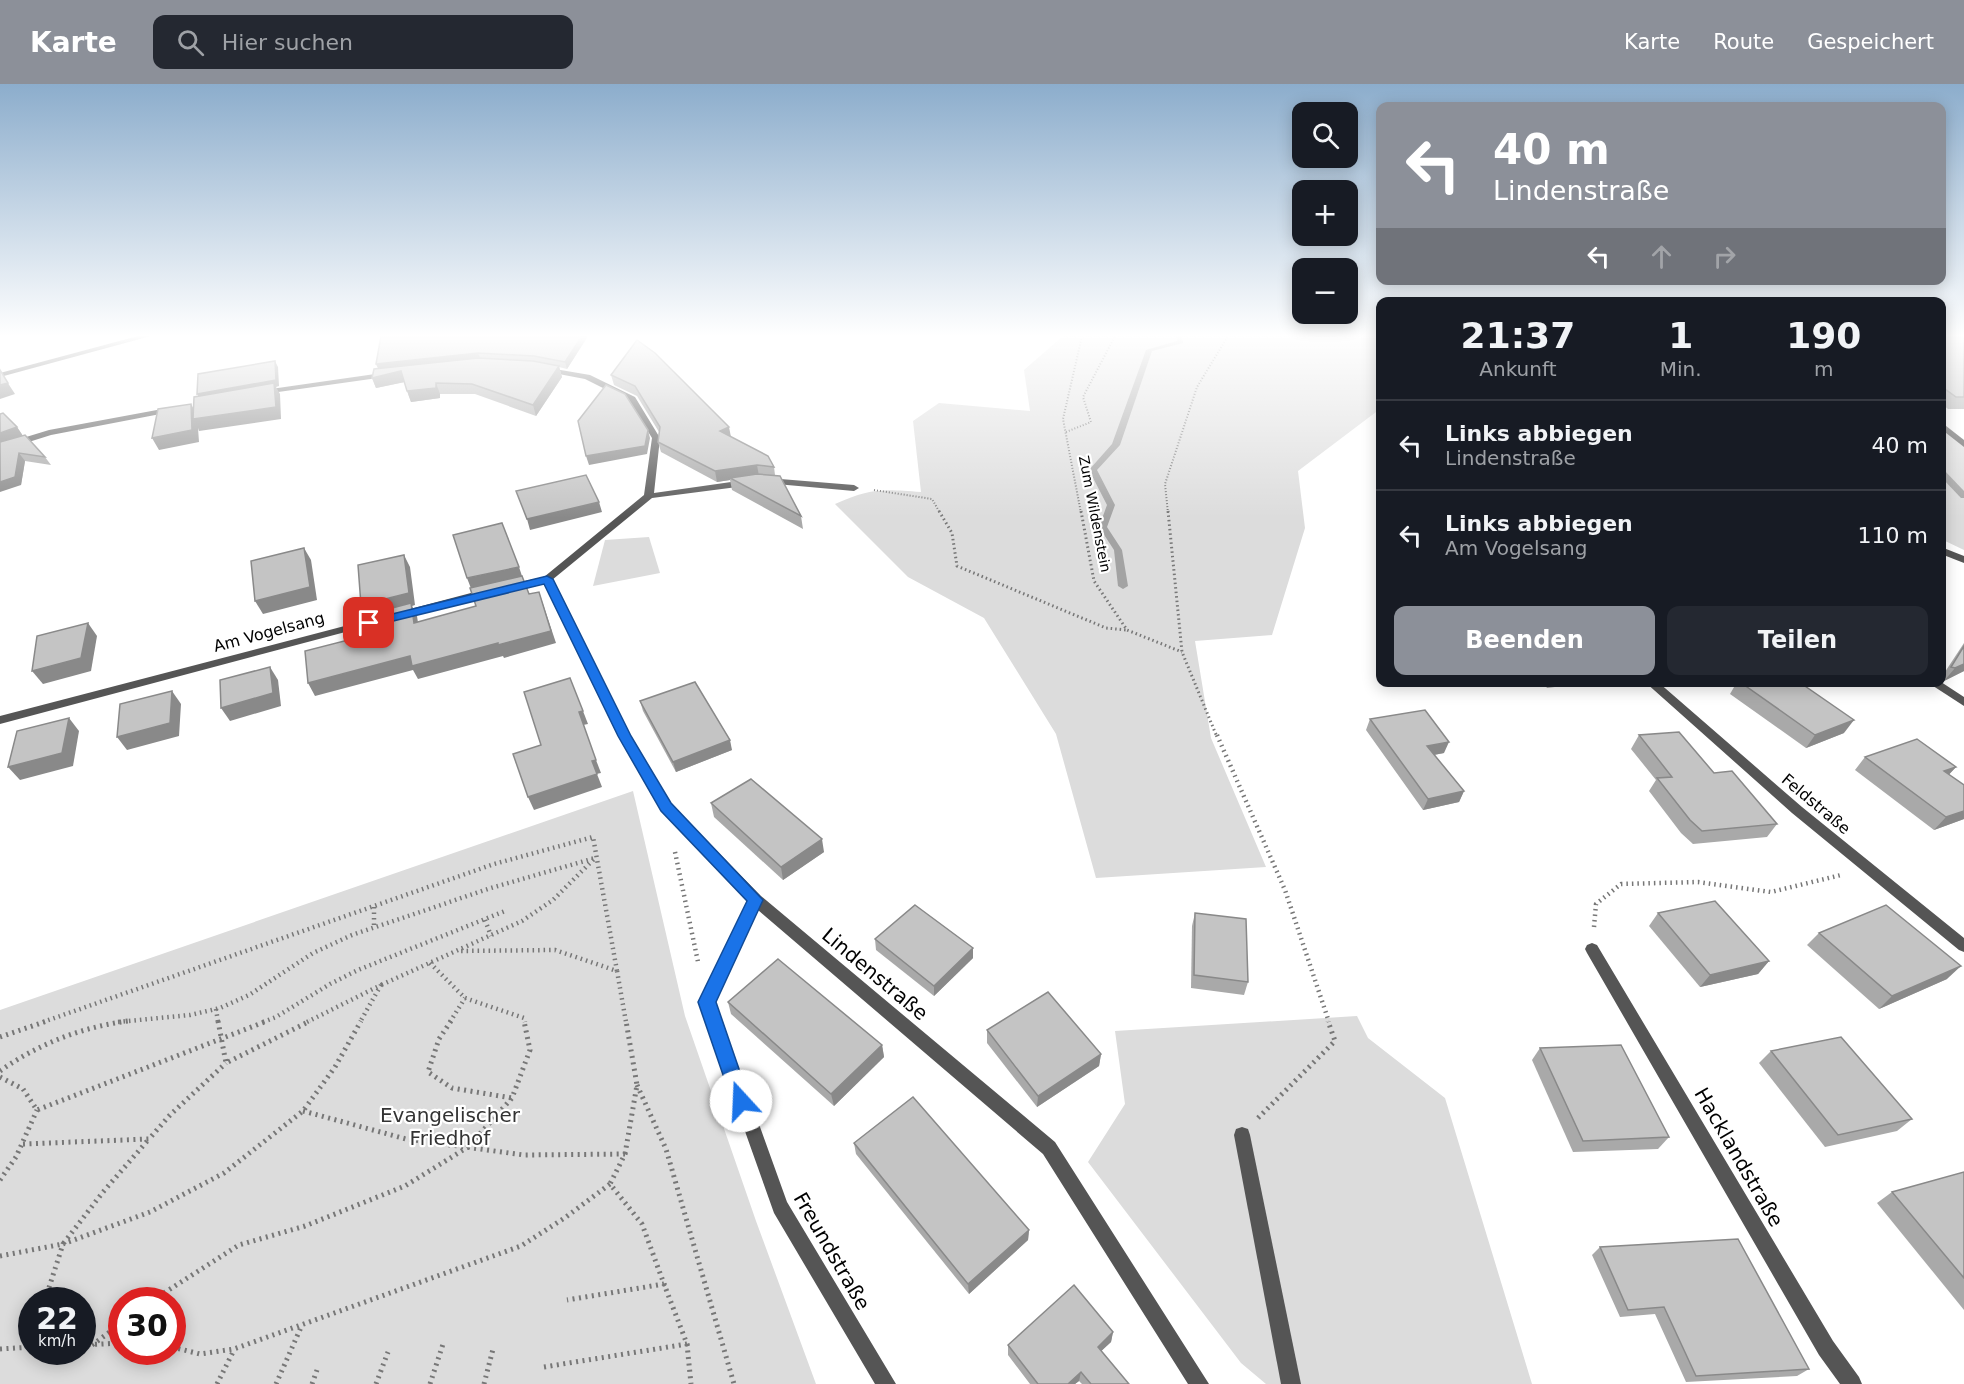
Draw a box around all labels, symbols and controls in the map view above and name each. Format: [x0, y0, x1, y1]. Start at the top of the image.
search box [153, 15, 573, 69]
text: Karte [30, 26, 117, 59]
icon: search [174, 26, 207, 59]
text: Hier suchen [222, 30, 353, 55]
text: Karte [1624, 30, 1680, 54]
text: Route [1713, 30, 1774, 54]
text: Gespeichert [1807, 30, 1934, 54]
map controls [1292, 102, 1358, 324]
button: search [1292, 102, 1358, 168]
text: 40 m [1493, 125, 1610, 174]
icon: left [1394, 126, 1472, 204]
text: Lindenstraße [1493, 175, 1669, 206]
button: + [1292, 180, 1358, 246]
icon: left [1582, 240, 1615, 273]
icon: ahead [1645, 240, 1678, 273]
icon: right [1708, 240, 1741, 273]
button: − [1292, 258, 1358, 324]
text: 21:37 [1461, 315, 1575, 356]
text: 1 [1668, 315, 1693, 356]
text: 190 [1786, 315, 1861, 356]
text: Ankunft [1479, 357, 1557, 381]
text: Min. [1660, 357, 1702, 381]
text: m [1814, 357, 1834, 381]
text: Links abbiegen [1445, 421, 1633, 446]
icon: left [1394, 429, 1427, 462]
text: 40 m [1872, 433, 1928, 458]
text: Lindenstraße [1445, 446, 1576, 470]
street label: Zum Wildenstein [1076, 454, 1114, 574]
text: Links abbiegen [1445, 511, 1633, 536]
icon: left [1394, 519, 1427, 552]
text: 110 m [1858, 523, 1928, 548]
text: Am Vogelsang [1445, 536, 1588, 560]
pin [343, 597, 394, 648]
icon: arrive [352, 606, 385, 639]
button: Beenden [1394, 606, 1655, 675]
button: Teilen [1667, 606, 1928, 675]
street label: Am Vogelsang [211, 608, 327, 656]
street label: Feldstraße [1778, 770, 1854, 838]
street label: Lindenstraße [817, 923, 933, 1025]
position arrow [709, 1069, 773, 1133]
street label: Hacklandstraße [1689, 1083, 1789, 1231]
park label: Evangelischer Friedhof [380, 1103, 521, 1150]
street label: Freundstraße [789, 1188, 875, 1314]
speed limit sign: 30 [108, 1287, 186, 1365]
text: 22 [36, 1301, 78, 1336]
text: km/h [38, 1332, 76, 1350]

